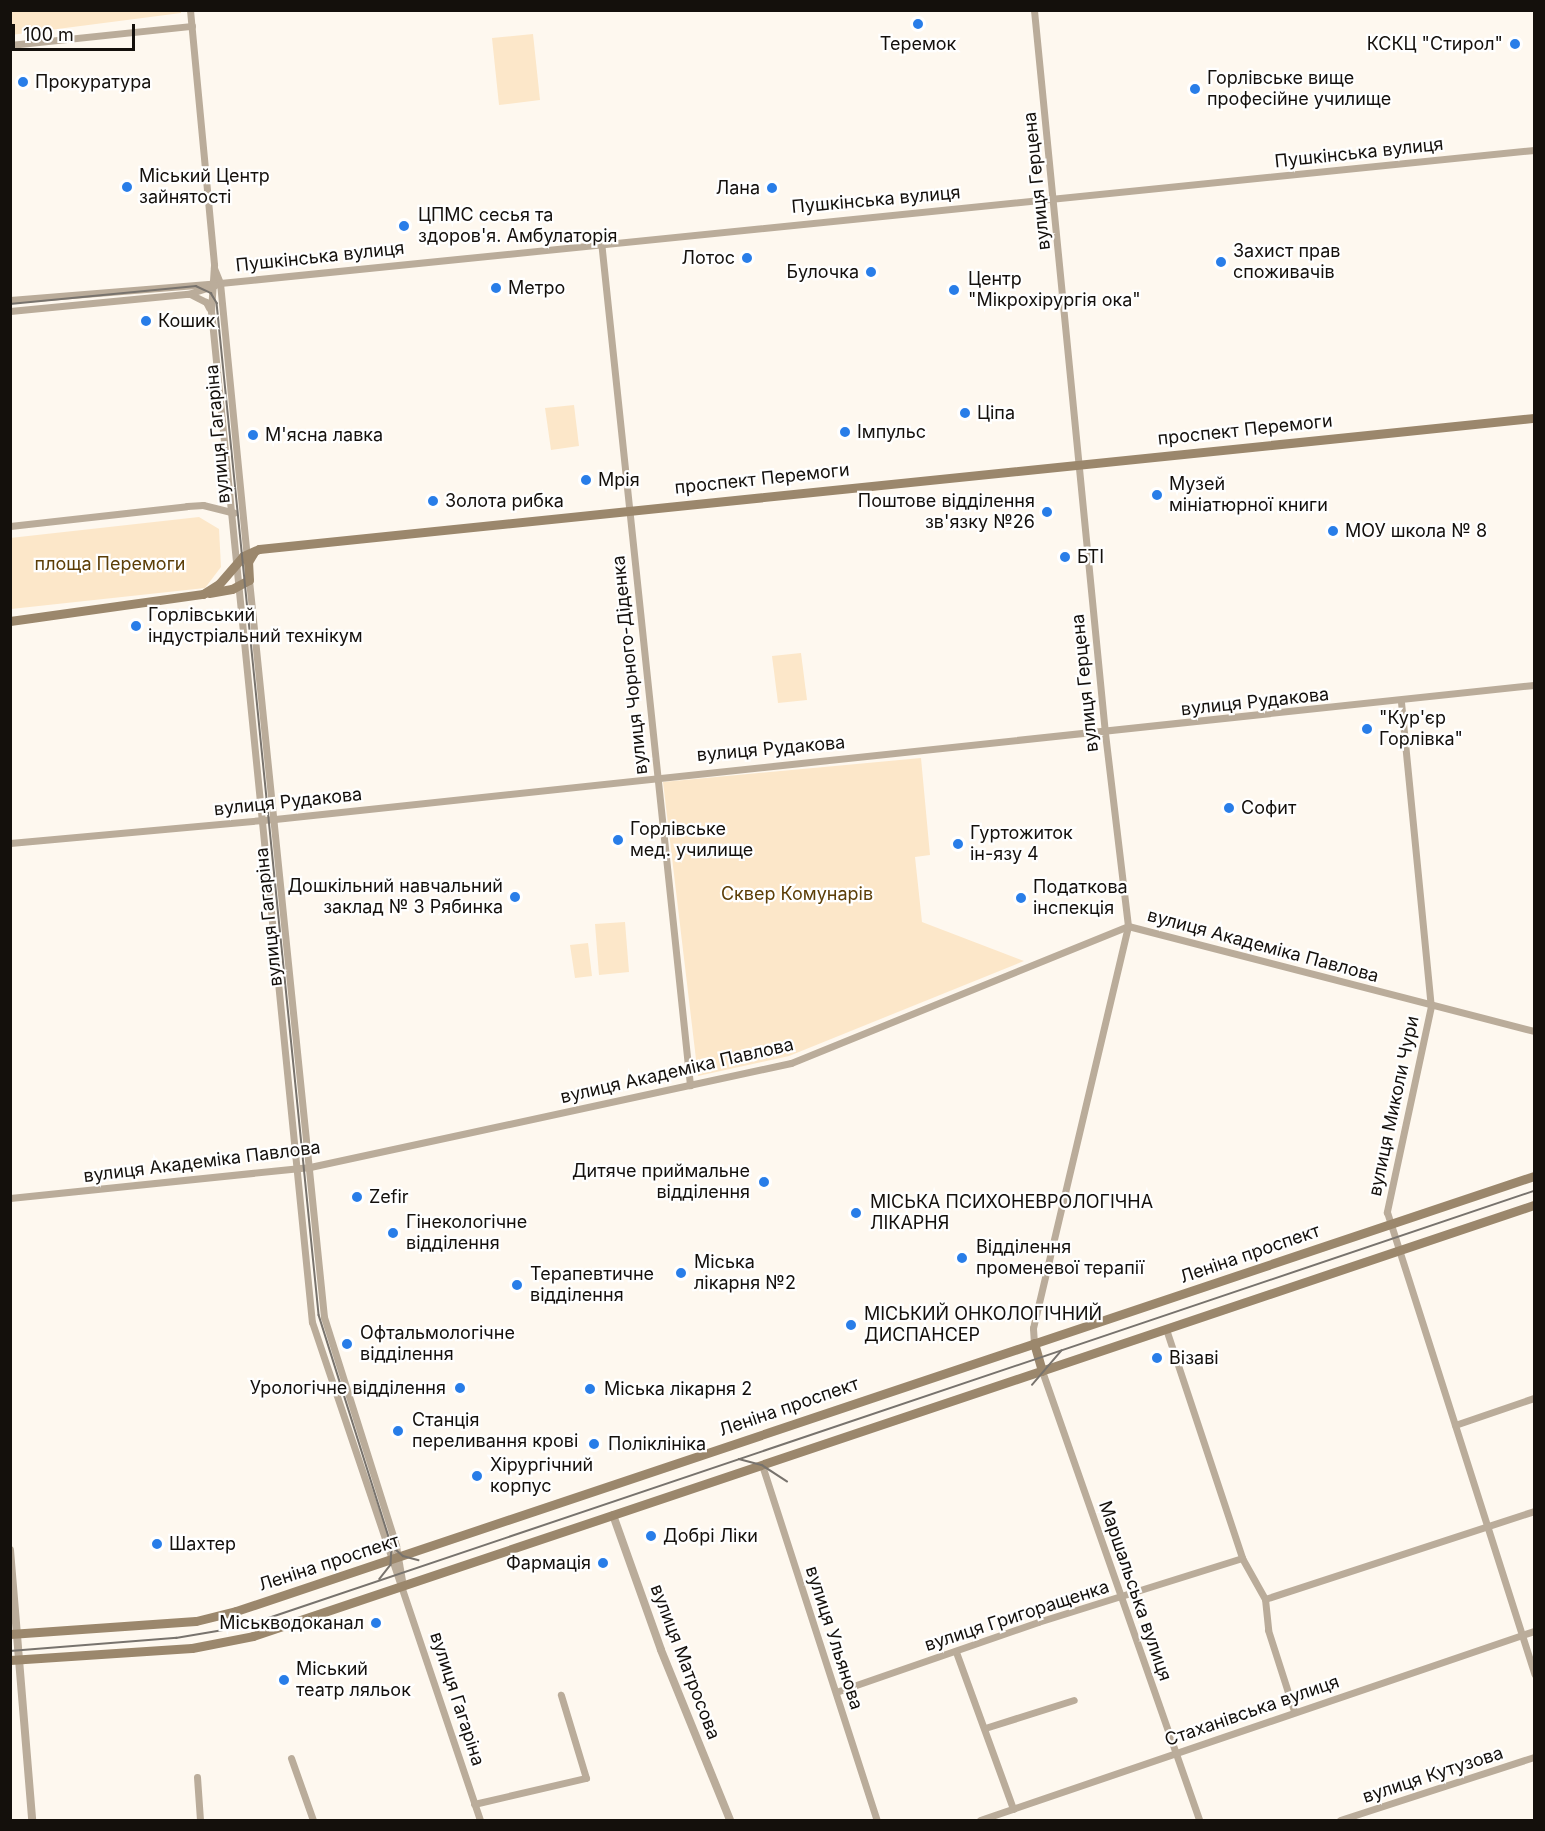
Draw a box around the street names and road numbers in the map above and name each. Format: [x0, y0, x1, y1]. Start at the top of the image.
street label: вулиця Герцена [1019, 111, 1055, 251]
street label: Пушкінська вулиця [1274, 133, 1444, 173]
street label: Пушкінська вулиця [791, 182, 961, 218]
street label: Пушкінська вулиця [235, 237, 405, 277]
street label: вулиця Гагаріна [201, 364, 235, 504]
street label: проспект Перемоги [1156, 410, 1334, 450]
street label: проспект Перемоги [673, 459, 851, 499]
street label: вулиця Чорного-Діденка [608, 554, 652, 776]
street label: вулиця Герцена [1067, 613, 1103, 753]
street label: вулиця Рудакова [1180, 683, 1330, 721]
street label: вулиця Рудакова [696, 732, 846, 766]
street label: вулиця Рудакова [213, 783, 363, 821]
street label: вулиця Гагаріна [251, 846, 287, 988]
street label: вулиця Академіка Павлова [1145, 905, 1381, 987]
street label: вулиця Миколи Чури [1364, 1014, 1424, 1198]
street label: вулиця Академіка Павлова [558, 1034, 796, 1108]
street label: вулиця Академіка Павлова [82, 1137, 322, 1187]
street label: Леніна проспект [1177, 1220, 1323, 1288]
street label: Леніна проспект [716, 1373, 862, 1441]
street label: Маршальська вулиця [1094, 1498, 1176, 1684]
street label: Леніна проспект [256, 1530, 402, 1596]
street label: вулиця Ульянова [801, 1563, 867, 1713]
street label: вулиця Григоращенка [922, 1576, 1112, 1656]
street label: вулиця Матросова [645, 1581, 725, 1743]
street label: вулиця Гагаріна [425, 1629, 489, 1769]
street label: Стаханівська вулиця [1162, 1671, 1342, 1751]
street label: вулиця Кутузова [1360, 1742, 1506, 1808]

